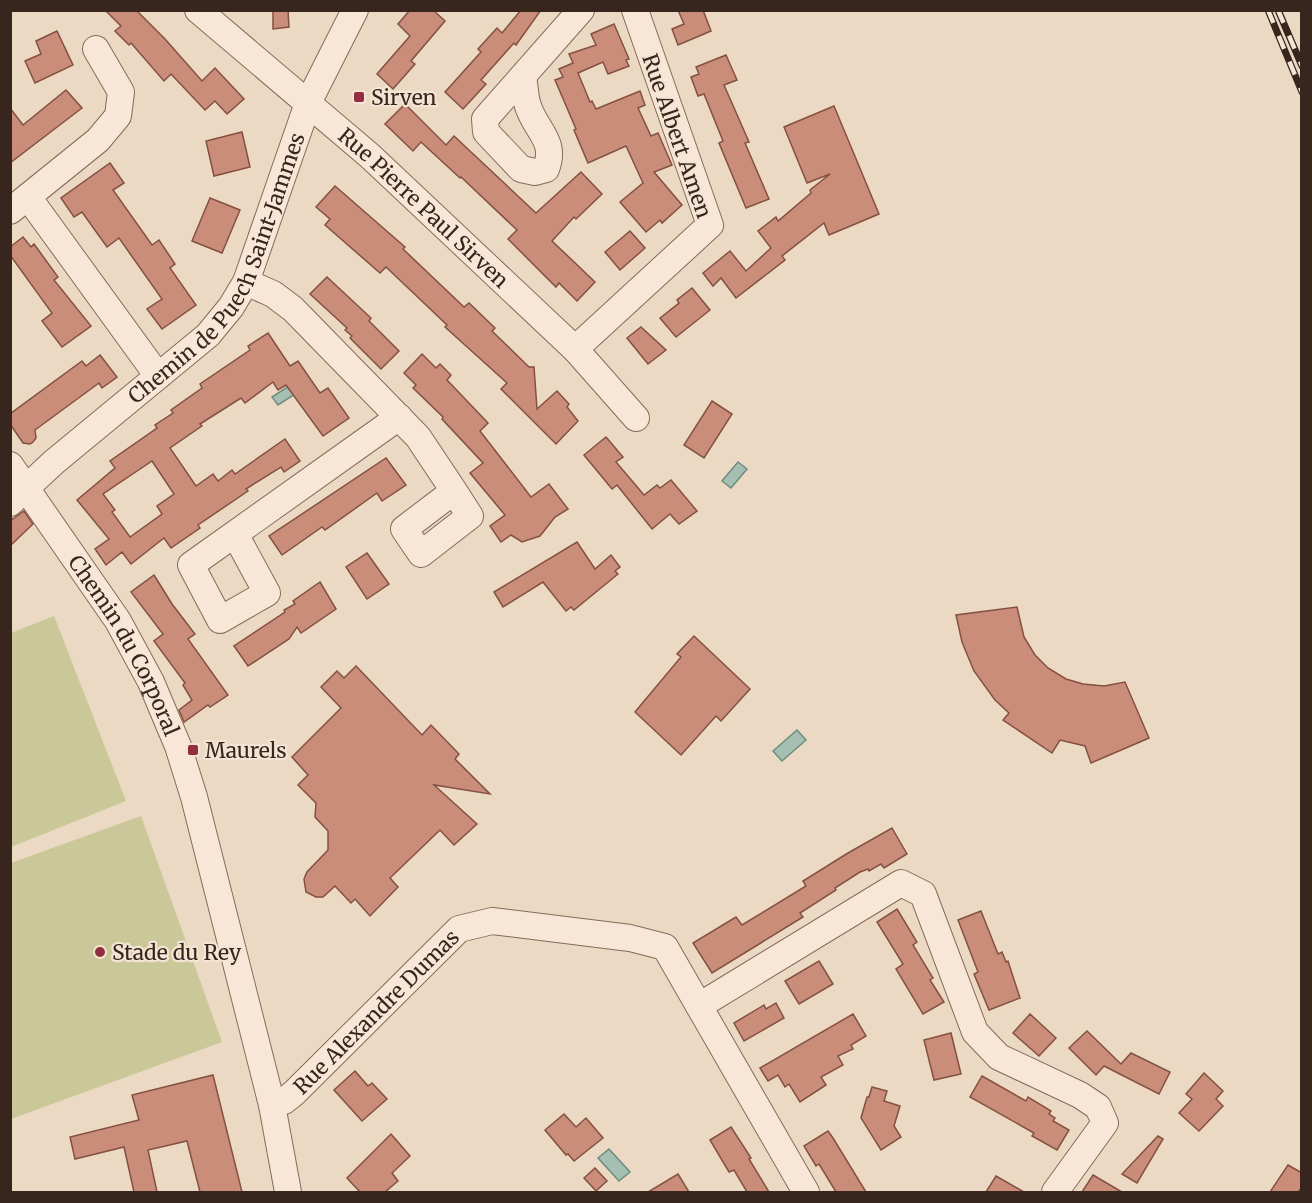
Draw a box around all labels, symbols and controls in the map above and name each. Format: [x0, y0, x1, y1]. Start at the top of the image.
street label: Rue Albert Amen [636, 50, 718, 222]
place label: Sirven [371, 84, 437, 111]
marker: Sirven [352, 90, 366, 104]
street label: Rue Pierre Paul Sirven [333, 122, 515, 293]
street label: Chemin de Puech Saint-Jammes [122, 129, 310, 409]
street label: Chemin du Corporal [63, 549, 186, 740]
place label: Maurels [205, 737, 287, 764]
marker: Maurels [186, 743, 200, 757]
street label: Rue Alexandre Dumas [287, 923, 465, 1100]
place label: Stade du Rey [112, 939, 242, 966]
marker: Stade du Rey [93, 945, 107, 959]

